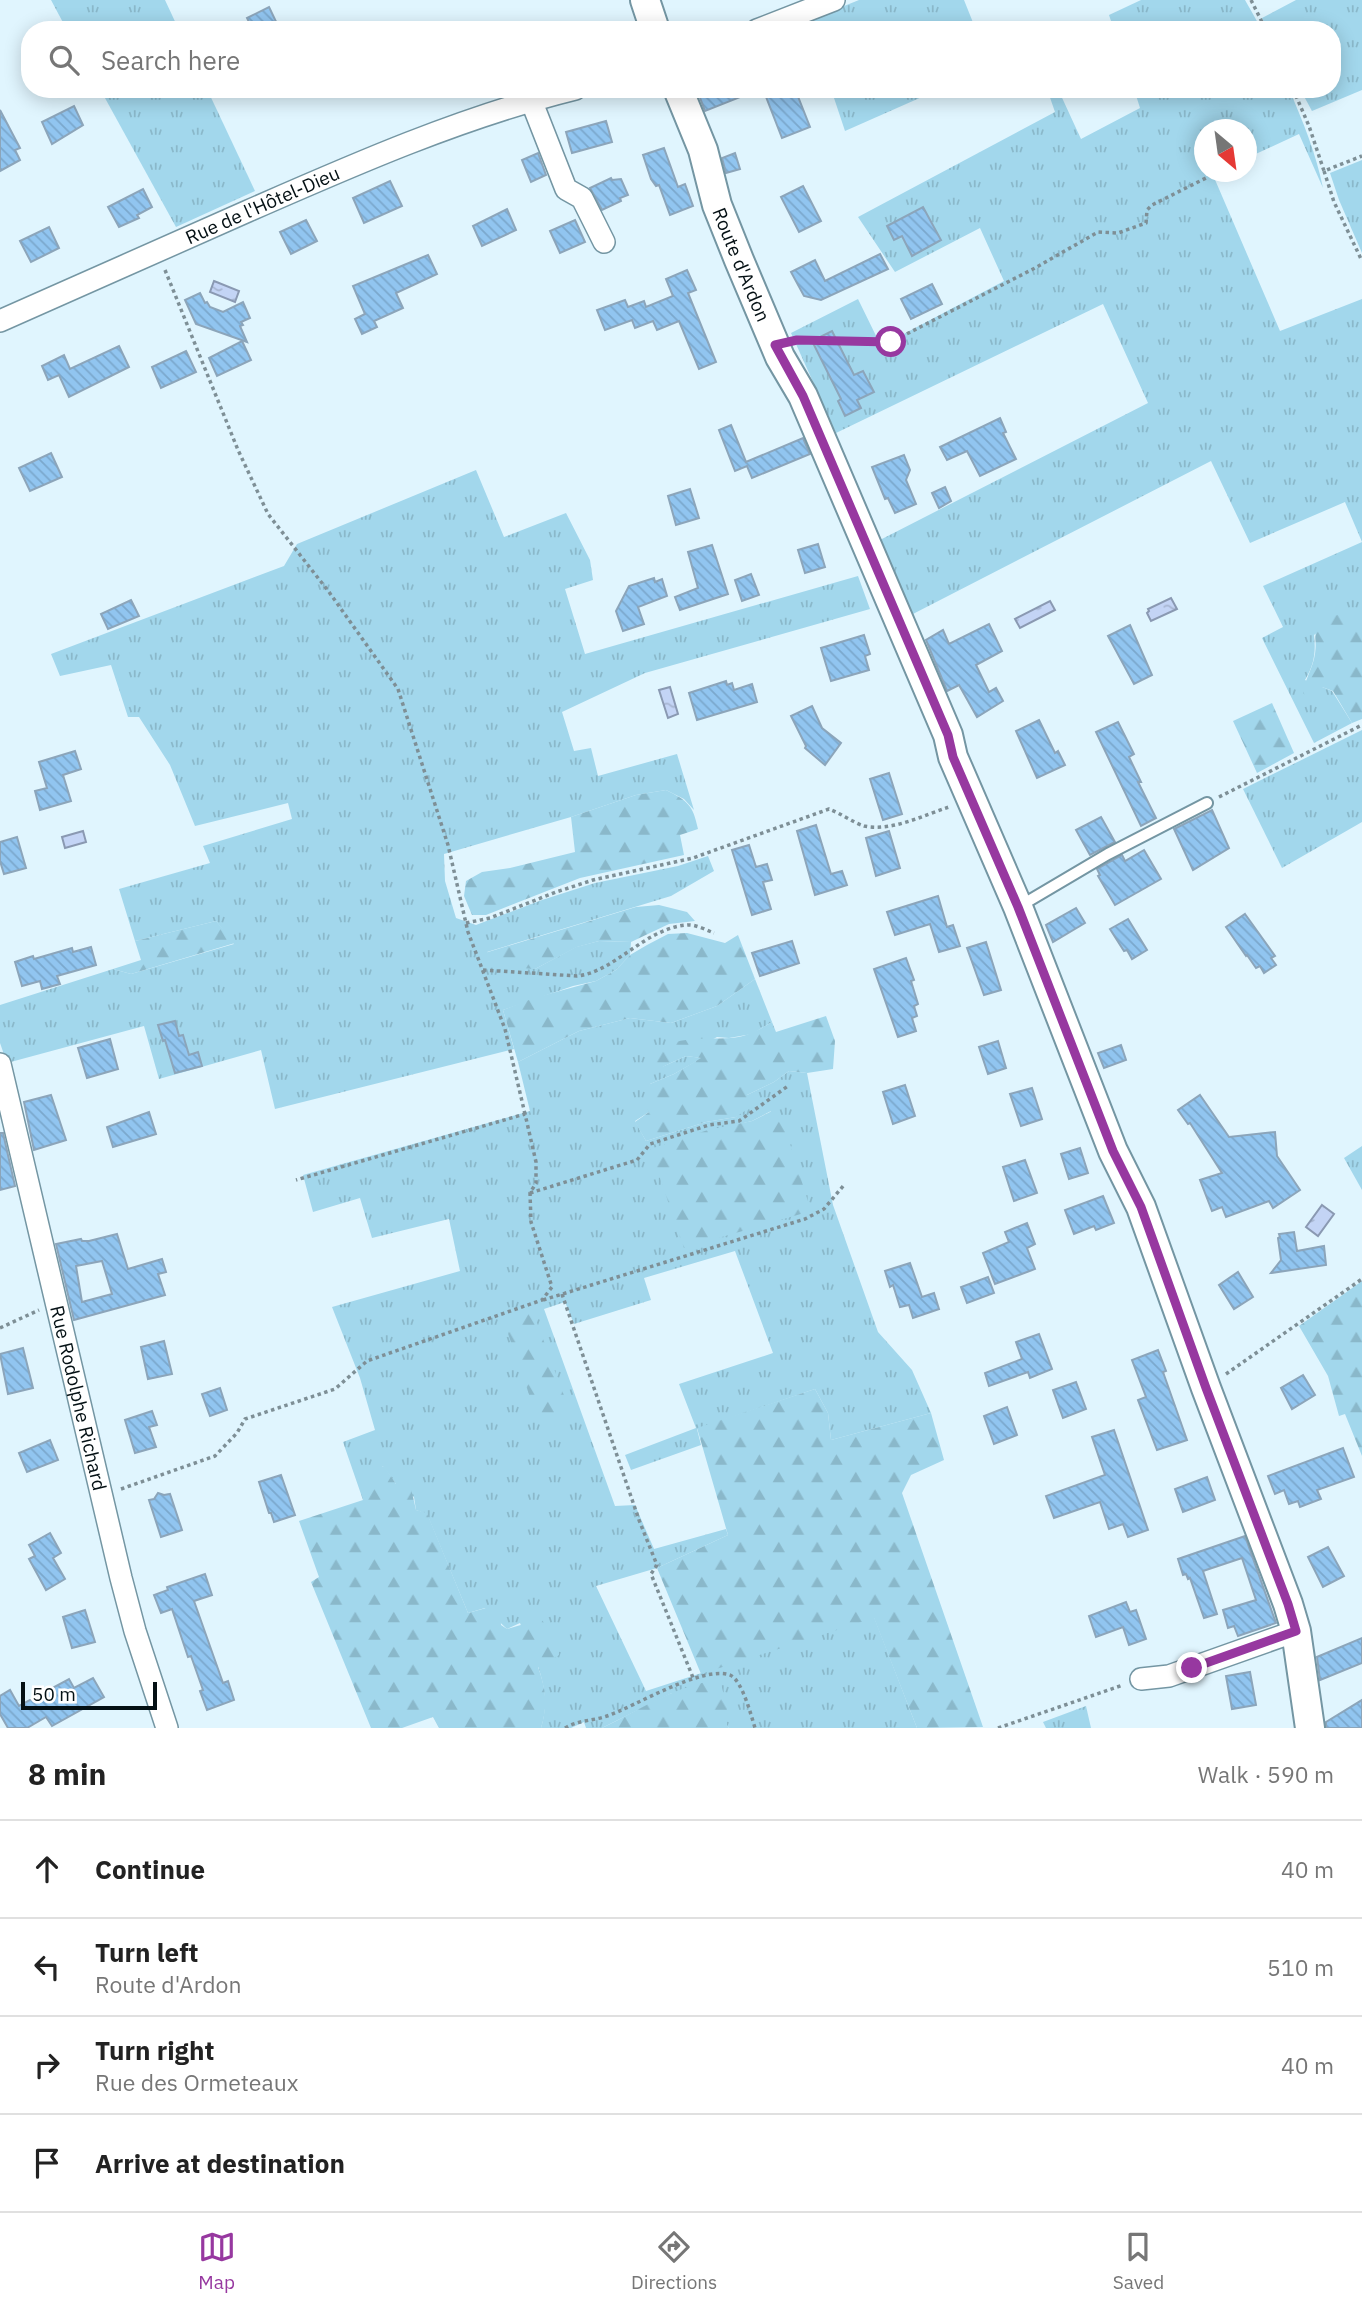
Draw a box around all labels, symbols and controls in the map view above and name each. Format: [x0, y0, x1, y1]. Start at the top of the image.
search box [21, 21, 1341, 98]
icon: search [45, 41, 83, 79]
text: Search here [101, 43, 240, 77]
north arrow [1194, 119, 1257, 182]
street label: Rue de l'Hôtel-Dieu [181, 161, 343, 249]
street label: Route d'Ardon [707, 204, 776, 325]
route start [875, 326, 906, 357]
street label: Rue Rodolphe Richard [45, 1303, 112, 1493]
route end [1176, 1652, 1207, 1683]
scale bar [21, 1679, 158, 1711]
text: 50 m [32, 1682, 76, 1706]
text: 8 min [28, 1754, 106, 1793]
text: Walk · 590 m [1198, 1759, 1334, 1789]
icon: ahead [28, 1850, 66, 1888]
text: Continue [95, 1852, 205, 1886]
text: 40 m [1281, 1854, 1334, 1884]
text: Turn left [95, 1935, 198, 1969]
icon: left [28, 1948, 66, 1986]
text: 510 m [1267, 1952, 1334, 1982]
text: Route d'Ardon [95, 1969, 241, 1999]
text: Turn right [95, 2033, 214, 2067]
icon: right [28, 2046, 66, 2084]
text: 40 m [1281, 2050, 1334, 2080]
text: Rue des Ormeteaux [95, 2067, 298, 2097]
icon: arrive [28, 2144, 66, 2182]
text: Arrive at destination [95, 2146, 345, 2180]
tab: Map [198, 2228, 236, 2294]
tab: Directions [631, 2228, 717, 2294]
tab: Saved [1113, 2228, 1164, 2294]

